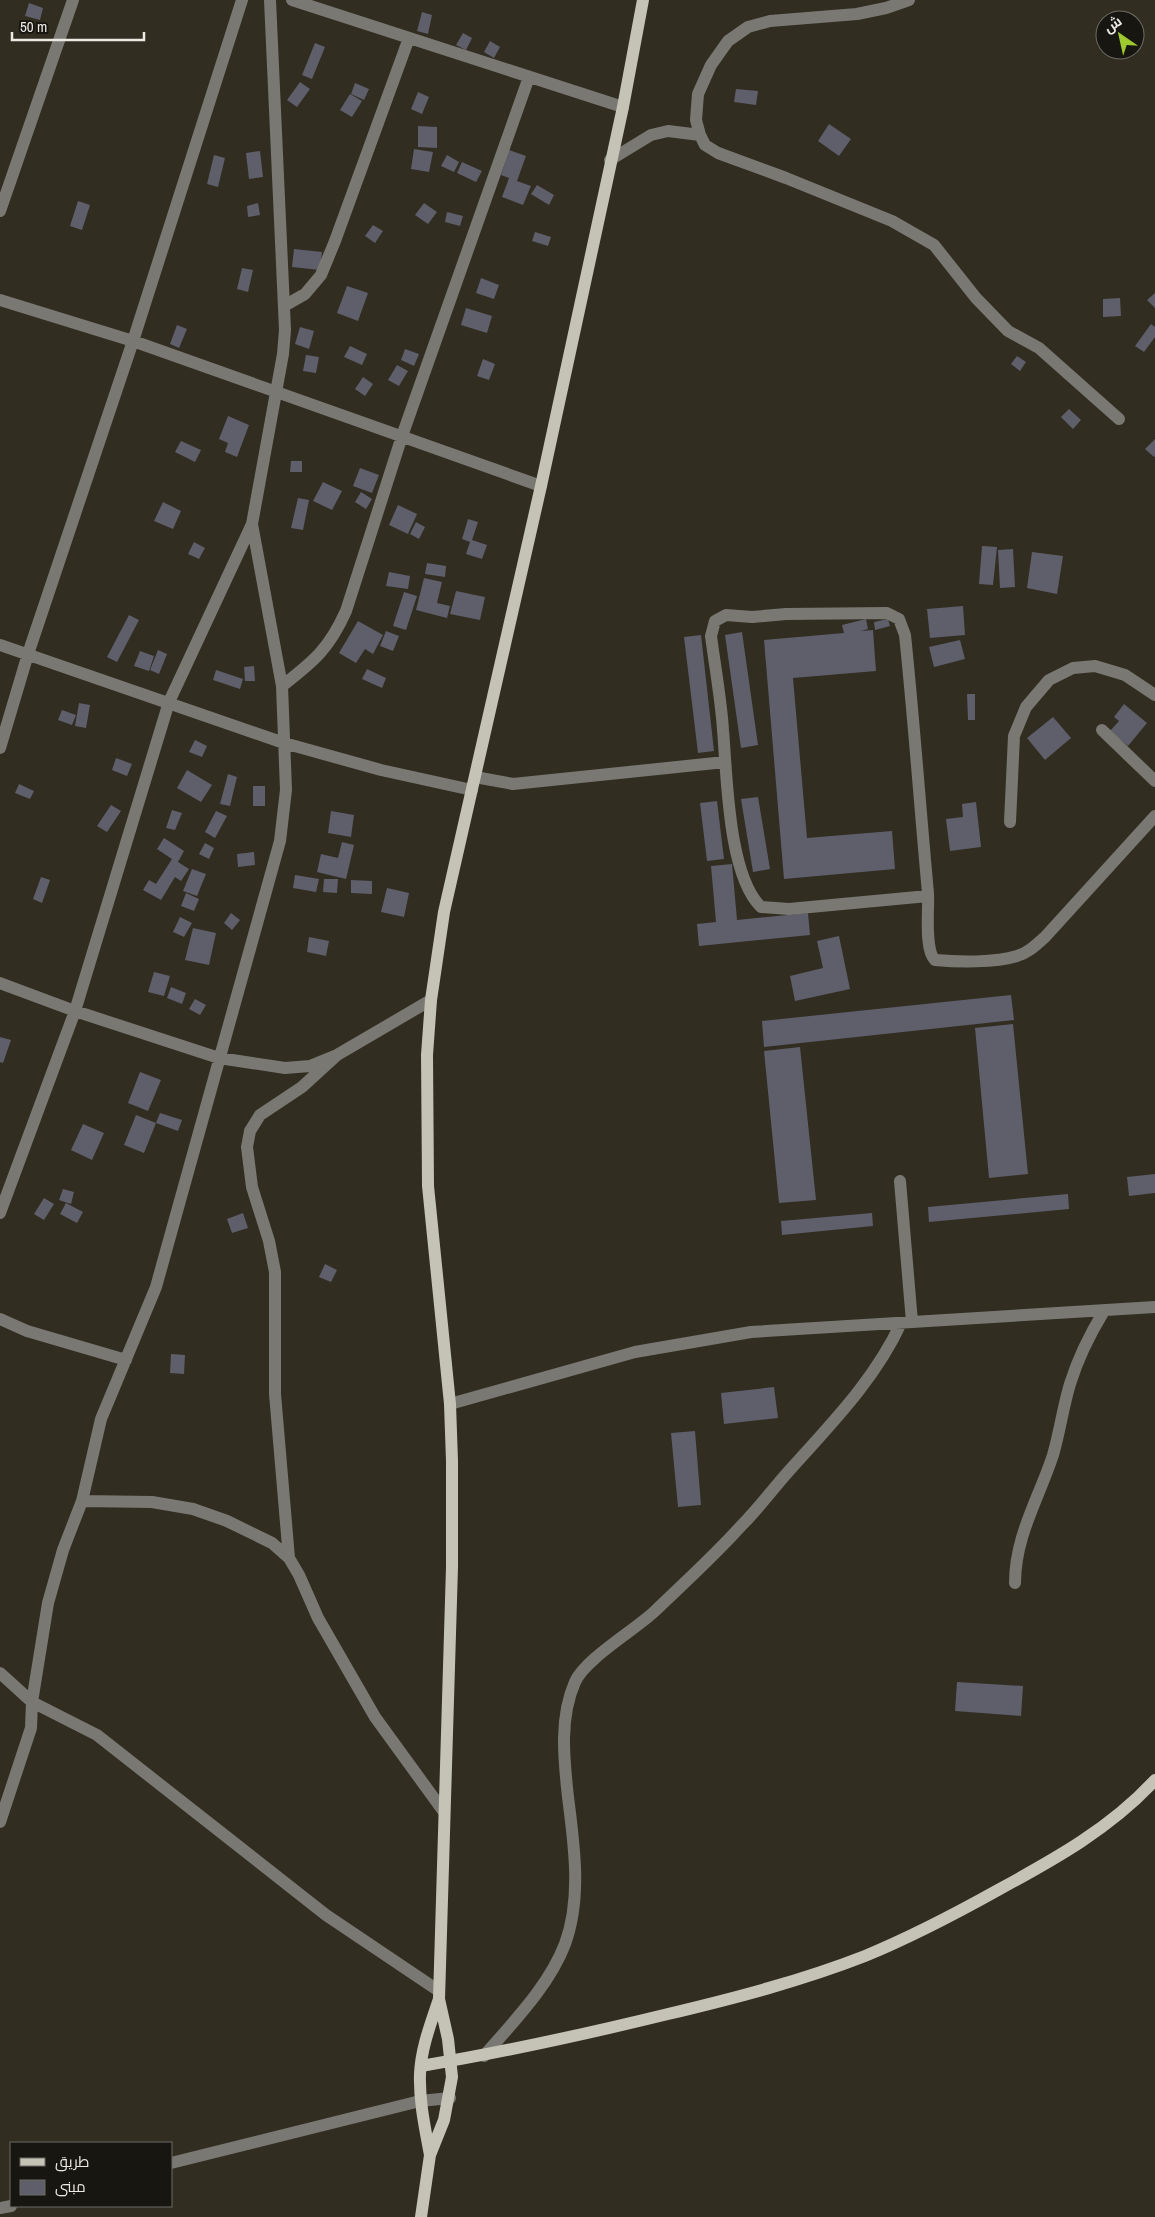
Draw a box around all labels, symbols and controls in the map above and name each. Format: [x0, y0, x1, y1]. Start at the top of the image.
scale bar [12, 10, 145, 42]
north arrow [1095, 10, 1145, 60]
text: ش [1100, 12, 1125, 37]
text: 50 m [20, 16, 47, 37]
legend [10, 2142, 172, 2207]
text: طريق [55, 2151, 89, 2172]
text: مبنى [55, 2176, 86, 2197]

